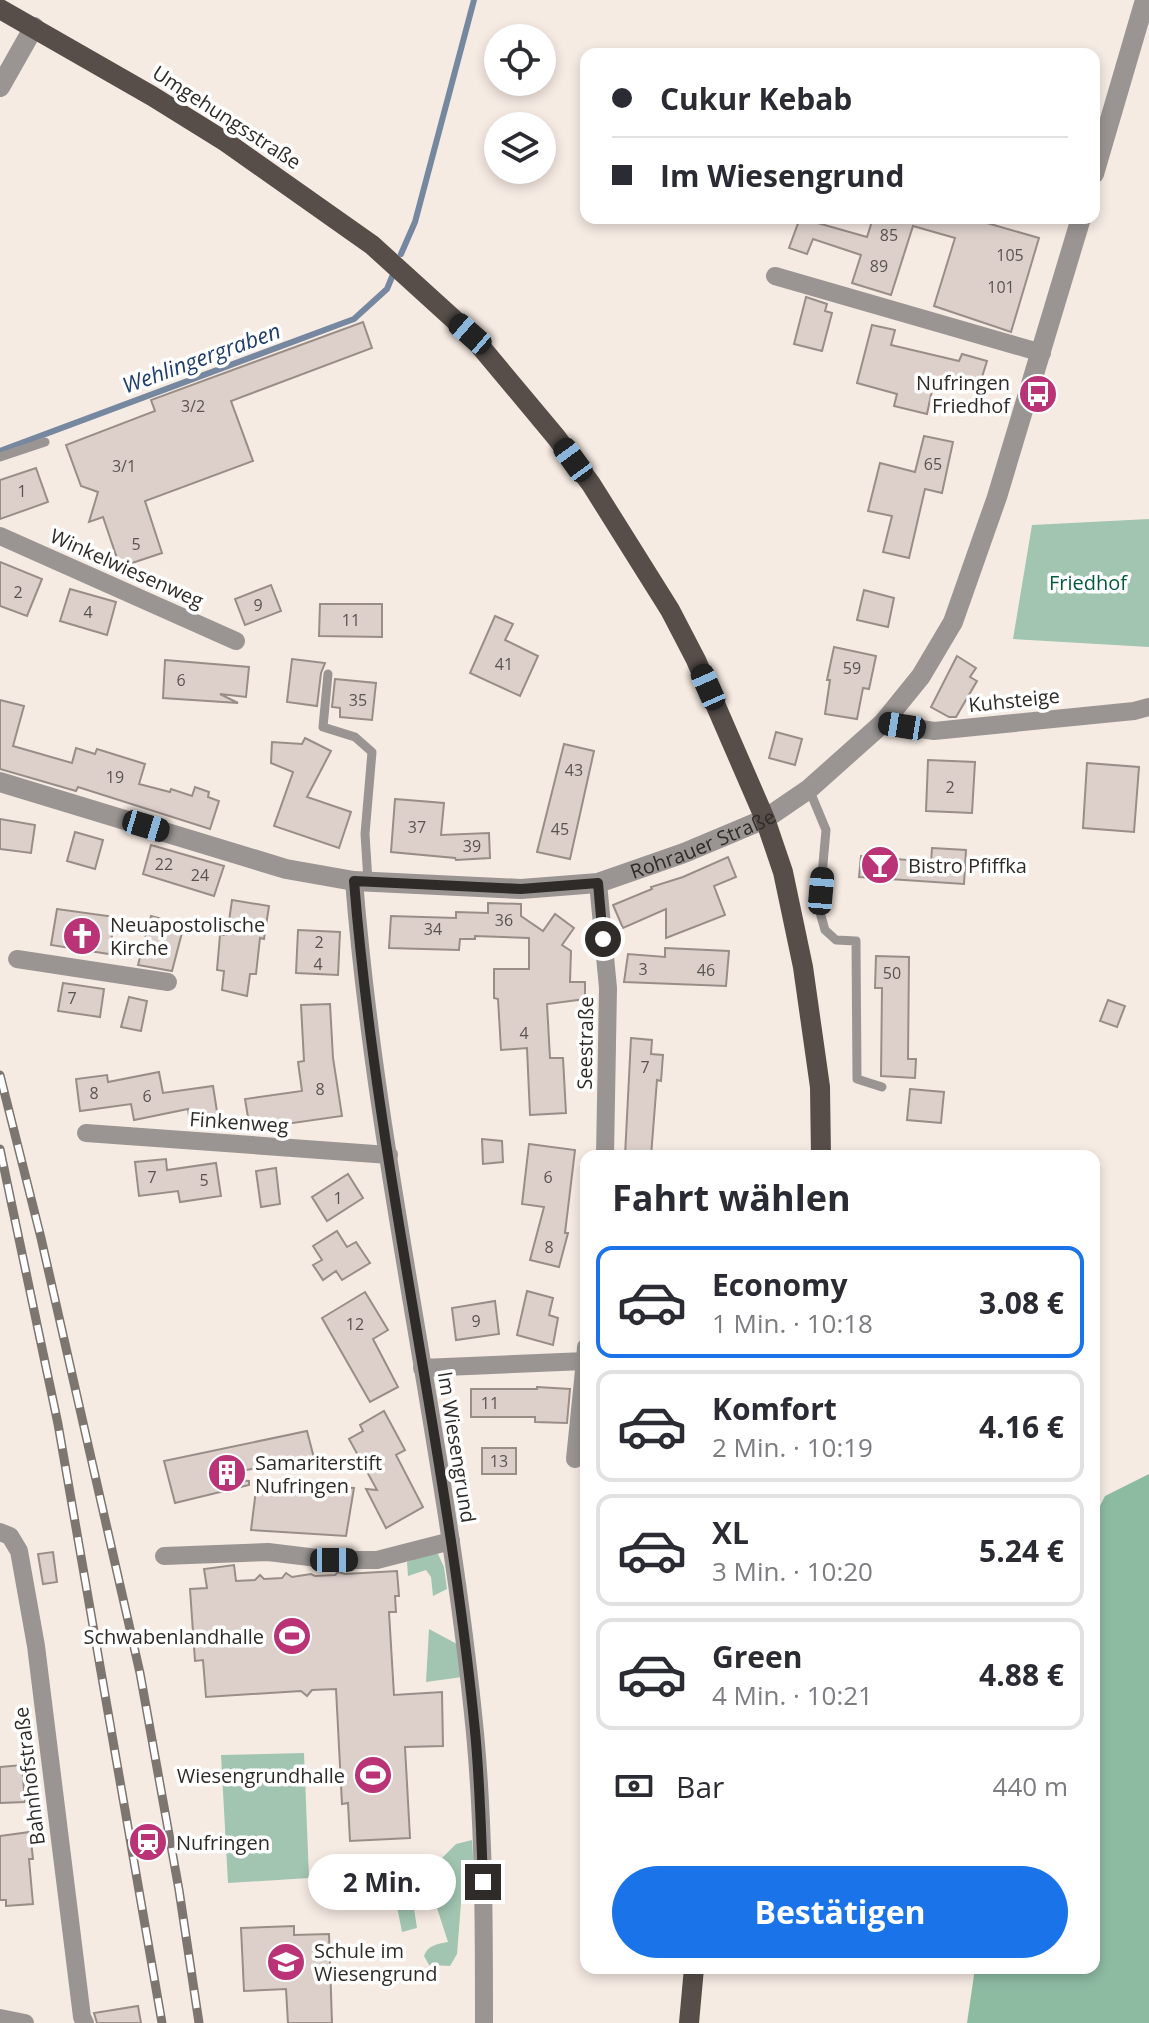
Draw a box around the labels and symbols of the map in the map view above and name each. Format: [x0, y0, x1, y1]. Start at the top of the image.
street label: Umgehungsstraße [148, 59, 306, 175]
house number: 85 [880, 224, 898, 246]
house number: 105 [996, 244, 1024, 266]
house number: 89 [870, 255, 888, 277]
house number: 101 [987, 276, 1015, 298]
car [444, 309, 496, 359]
water label: Wehlingergraben [118, 314, 284, 400]
place label: Nufringen Friedhof [916, 369, 1011, 419]
bus stop icon: Nufringen Friedhof [1017, 373, 1059, 415]
house number: 3/2 [181, 395, 205, 417]
car [549, 434, 597, 486]
house number: 65 [924, 453, 942, 475]
house number: 3/1 [112, 455, 136, 477]
house number: 1 [17, 480, 27, 502]
street label: Winkelwiesenweg [46, 522, 208, 614]
house number: 5 [131, 533, 141, 555]
park label: Friedhof [1049, 569, 1128, 596]
house number: 2 [13, 581, 23, 603]
house number: 9 [253, 594, 263, 616]
house number: 4 [83, 601, 93, 623]
house number: 11 [342, 609, 360, 631]
house number: 41 [495, 653, 513, 675]
house number: 59 [843, 657, 861, 679]
car [687, 660, 729, 714]
house number: 6 [176, 669, 186, 691]
street label: Kuhsteige [967, 682, 1061, 718]
house number: 35 [349, 689, 367, 711]
car [876, 710, 928, 742]
house number: 43 [565, 759, 583, 781]
house number: 19 [106, 766, 124, 788]
house number: 2 [945, 776, 955, 798]
street label: Rohrauer Straße [626, 802, 781, 884]
car [120, 808, 172, 844]
house number: 37 [408, 816, 426, 838]
house number: 45 [551, 818, 569, 840]
house number: 39 [463, 835, 481, 857]
bar icon: Bistro Pfiffka [859, 844, 901, 886]
place label: Bistro Pfiffka [908, 852, 1027, 879]
house number: 22 [155, 853, 173, 875]
house number: 24 [191, 864, 209, 886]
car [807, 866, 835, 916]
house number: 36 [495, 909, 513, 931]
place label: Neuapostolische Kirche [110, 911, 265, 961]
church icon: Neuapostolische Kirche [61, 915, 103, 957]
house number: 34 [424, 918, 442, 940]
route start [585, 921, 621, 957]
house number: 2 [314, 931, 324, 953]
house number: 4 [313, 953, 323, 975]
house number: 3 [638, 958, 648, 980]
house number: 46 [697, 959, 715, 981]
house number: 50 [883, 962, 901, 984]
house number: 7 [67, 987, 77, 1009]
street label: Seestraße [571, 996, 599, 1090]
house number: 4 [519, 1022, 529, 1044]
house number: 7 [640, 1056, 650, 1078]
house number: 8 [315, 1078, 325, 1100]
house number: 8 [89, 1082, 99, 1104]
house number: 6 [142, 1085, 152, 1107]
street label: Finkenweg [189, 1105, 290, 1139]
house number: 7 [147, 1166, 157, 1188]
house number: 6 [543, 1166, 553, 1188]
house number: 5 [199, 1169, 209, 1191]
house number: 1 [333, 1187, 343, 1209]
house number: 8 [544, 1236, 554, 1258]
house number: 9 [471, 1310, 481, 1332]
house number: 12 [346, 1313, 364, 1335]
street label: Im Wiesengrund [432, 1369, 482, 1525]
house number: 11 [481, 1392, 499, 1414]
place label: Samariterstift Nufringen [255, 1449, 382, 1499]
house number: 13 [490, 1450, 508, 1472]
building icon: Samariterstift Nufringen [206, 1452, 248, 1494]
car [310, 1548, 358, 1572]
sports icon: Schwabenlandhalle [271, 1615, 313, 1657]
place label: Schwabenlandhalle [83, 1623, 264, 1650]
street label: Bahnhofstraße [7, 1705, 51, 1847]
sports icon: Wiesengrundhalle [352, 1754, 394, 1796]
place label: Wiesengrundhalle [177, 1762, 345, 1789]
station icon: Nufringen [127, 1821, 169, 1863]
place label: Nufringen [176, 1829, 270, 1856]
callout: 2 Min. [307, 1854, 455, 1910]
route end [465, 1864, 501, 1900]
place label: Schule im Wiesengrund [314, 1937, 438, 1987]
school or university icon: Schule im Wiesengrund [265, 1941, 307, 1983]

